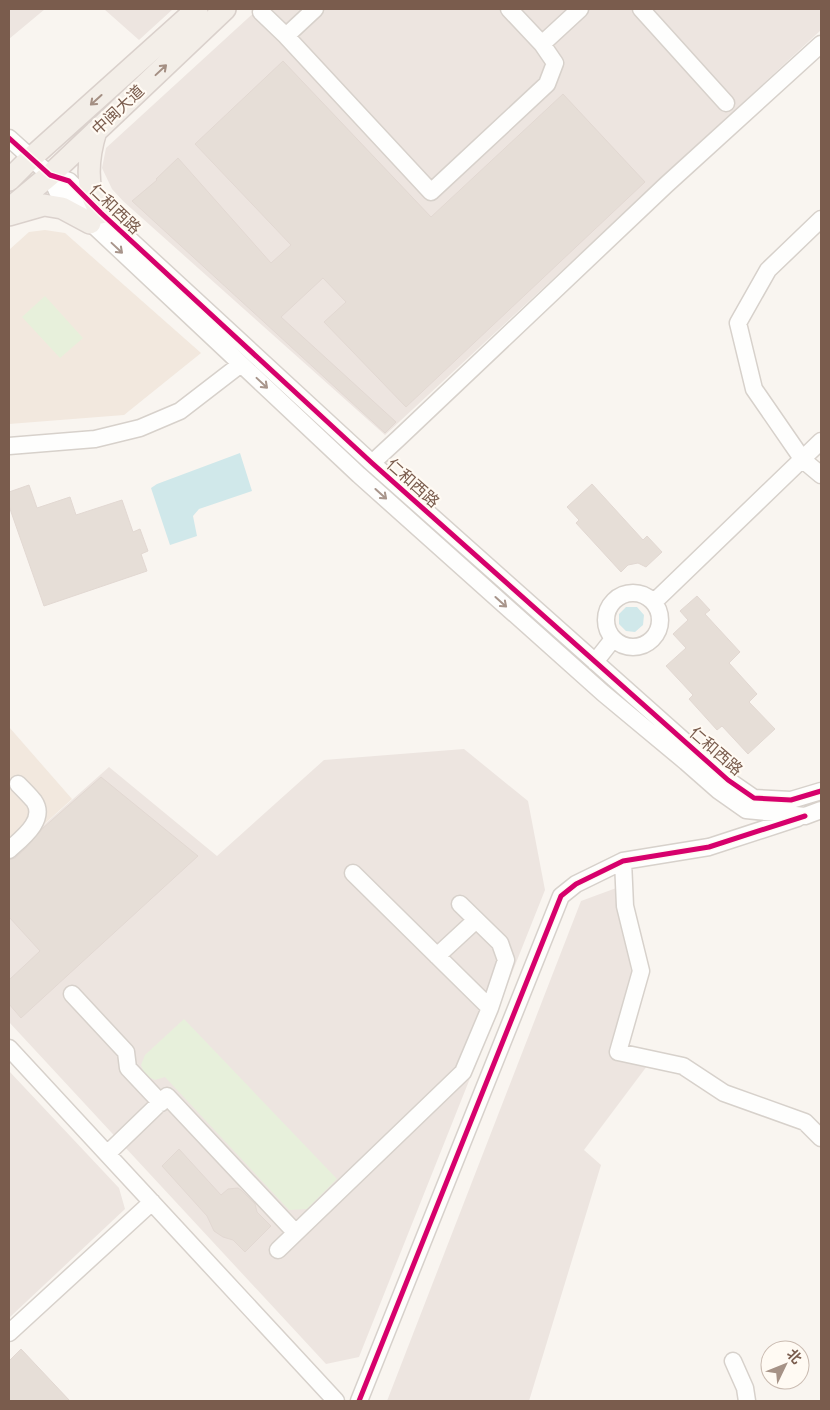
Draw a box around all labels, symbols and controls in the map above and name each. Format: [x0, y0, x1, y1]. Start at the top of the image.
one-way arrow [155, 64, 167, 76]
street label: 中闽大道 [88, 81, 148, 139]
one-way arrow [89, 94, 102, 106]
street label: 仁和西路 [85, 180, 145, 238]
one-way arrow [111, 242, 124, 254]
one-way arrow [255, 377, 268, 389]
street label: 仁和西路 [383, 455, 443, 511]
one-way arrow [374, 488, 387, 500]
one-way arrow [495, 597, 508, 608]
street label: 仁和西路 [686, 723, 746, 779]
north arrow [760, 1340, 810, 1390]
text: 北 [784, 1346, 805, 1367]

